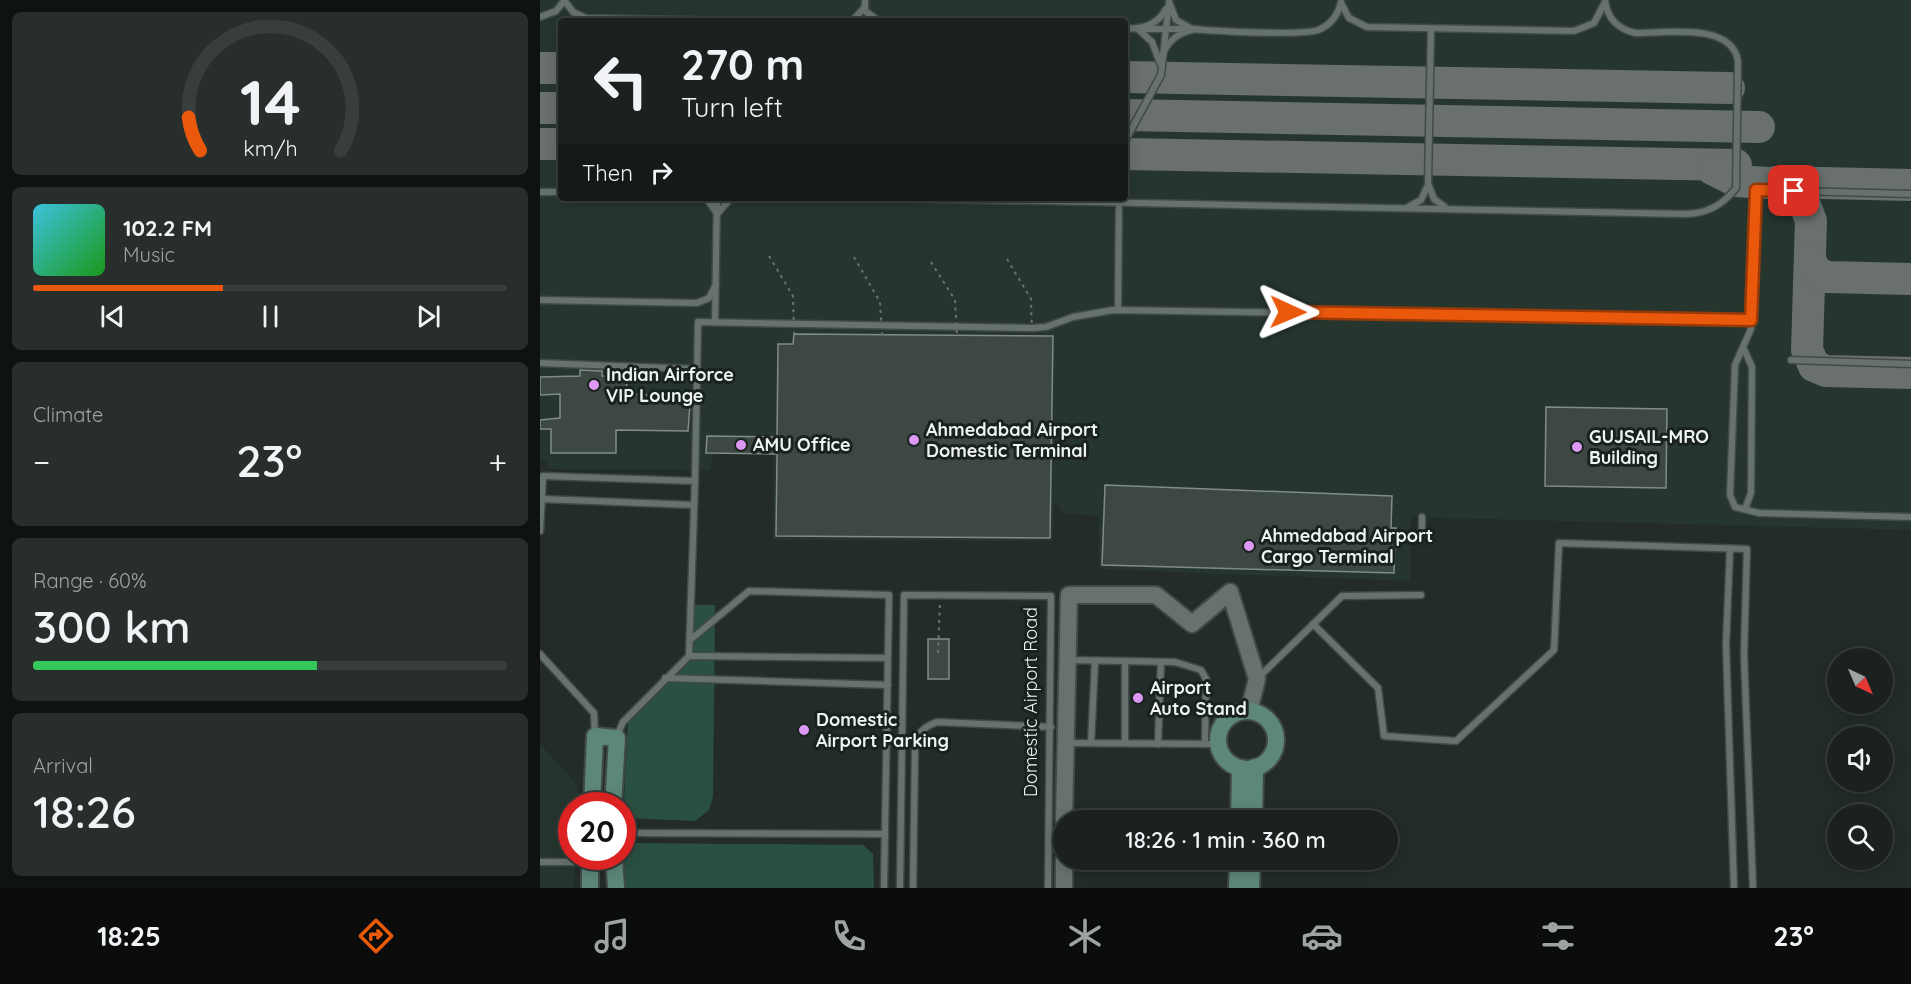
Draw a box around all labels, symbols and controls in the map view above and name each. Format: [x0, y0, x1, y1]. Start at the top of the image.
text: 270 m [681, 38, 804, 91]
icon: left [582, 42, 660, 120]
text: 14 [240, 63, 300, 141]
text: Turn left [681, 90, 783, 124]
text: km/h [243, 135, 297, 161]
icon: right [645, 156, 678, 189]
text: Then [582, 159, 633, 187]
pin [1768, 165, 1819, 216]
icon: arrive [1777, 174, 1810, 207]
text: 102.2 FM [123, 214, 212, 242]
text: Music [123, 242, 175, 267]
position arrow [1256, 280, 1320, 344]
icon: previous [96, 300, 129, 333]
icon: pause [254, 300, 287, 333]
icon: next [412, 300, 445, 333]
place label: Indian Airforce VIP Lounge [606, 363, 734, 407]
marker: Indian Airforce VIP Lounge [587, 378, 601, 392]
text: Climate [33, 402, 103, 427]
place label: Ahmedabad Airport Domestic Terminal [926, 418, 1098, 462]
place label: GUJSAIL-MRO Building [1589, 425, 1709, 469]
text: 23° [236, 432, 302, 488]
place label: AMU Office [753, 433, 851, 456]
marker: Ahmedabad Airport Domestic Terminal [907, 433, 921, 447]
marker: AMU Office [734, 438, 748, 452]
marker: GUJSAIL-MRO Building [1570, 440, 1584, 454]
text: − [33, 441, 50, 482]
text: + [488, 441, 507, 482]
place label: Ahmedabad Airport Cargo Terminal [1261, 524, 1433, 568]
marker: Ahmedabad Airport Cargo Terminal [1242, 539, 1256, 553]
text: Range · 60% [33, 568, 147, 593]
text: 300 km [33, 598, 191, 654]
street label: Domestic Airport Road [1019, 607, 1042, 797]
north arrow [1827, 648, 1893, 714]
map controls [1827, 648, 1893, 870]
place label: Airport Auto Stand [1150, 676, 1247, 720]
marker: Airport Auto Stand [1131, 691, 1145, 705]
place label: Domestic Airport Parking [816, 708, 949, 752]
marker: Domestic Airport Parking [797, 723, 811, 737]
button: sound [1827, 726, 1893, 792]
text: Arrival [33, 753, 93, 778]
text: 18:26 [33, 783, 136, 839]
speed limit sign: 20 [558, 792, 636, 870]
button: search [1827, 804, 1893, 870]
text: 18:26 · 1 min · 360 m [1125, 826, 1326, 854]
icon: directions [355, 915, 397, 957]
icon: music [591, 915, 633, 957]
icon: phone [828, 915, 870, 957]
icon: climate [1064, 915, 1106, 957]
icon: car [1301, 915, 1343, 957]
icon: filters [1537, 915, 1579, 957]
text: 18:25 [97, 919, 161, 953]
text: 23° [1773, 919, 1814, 953]

